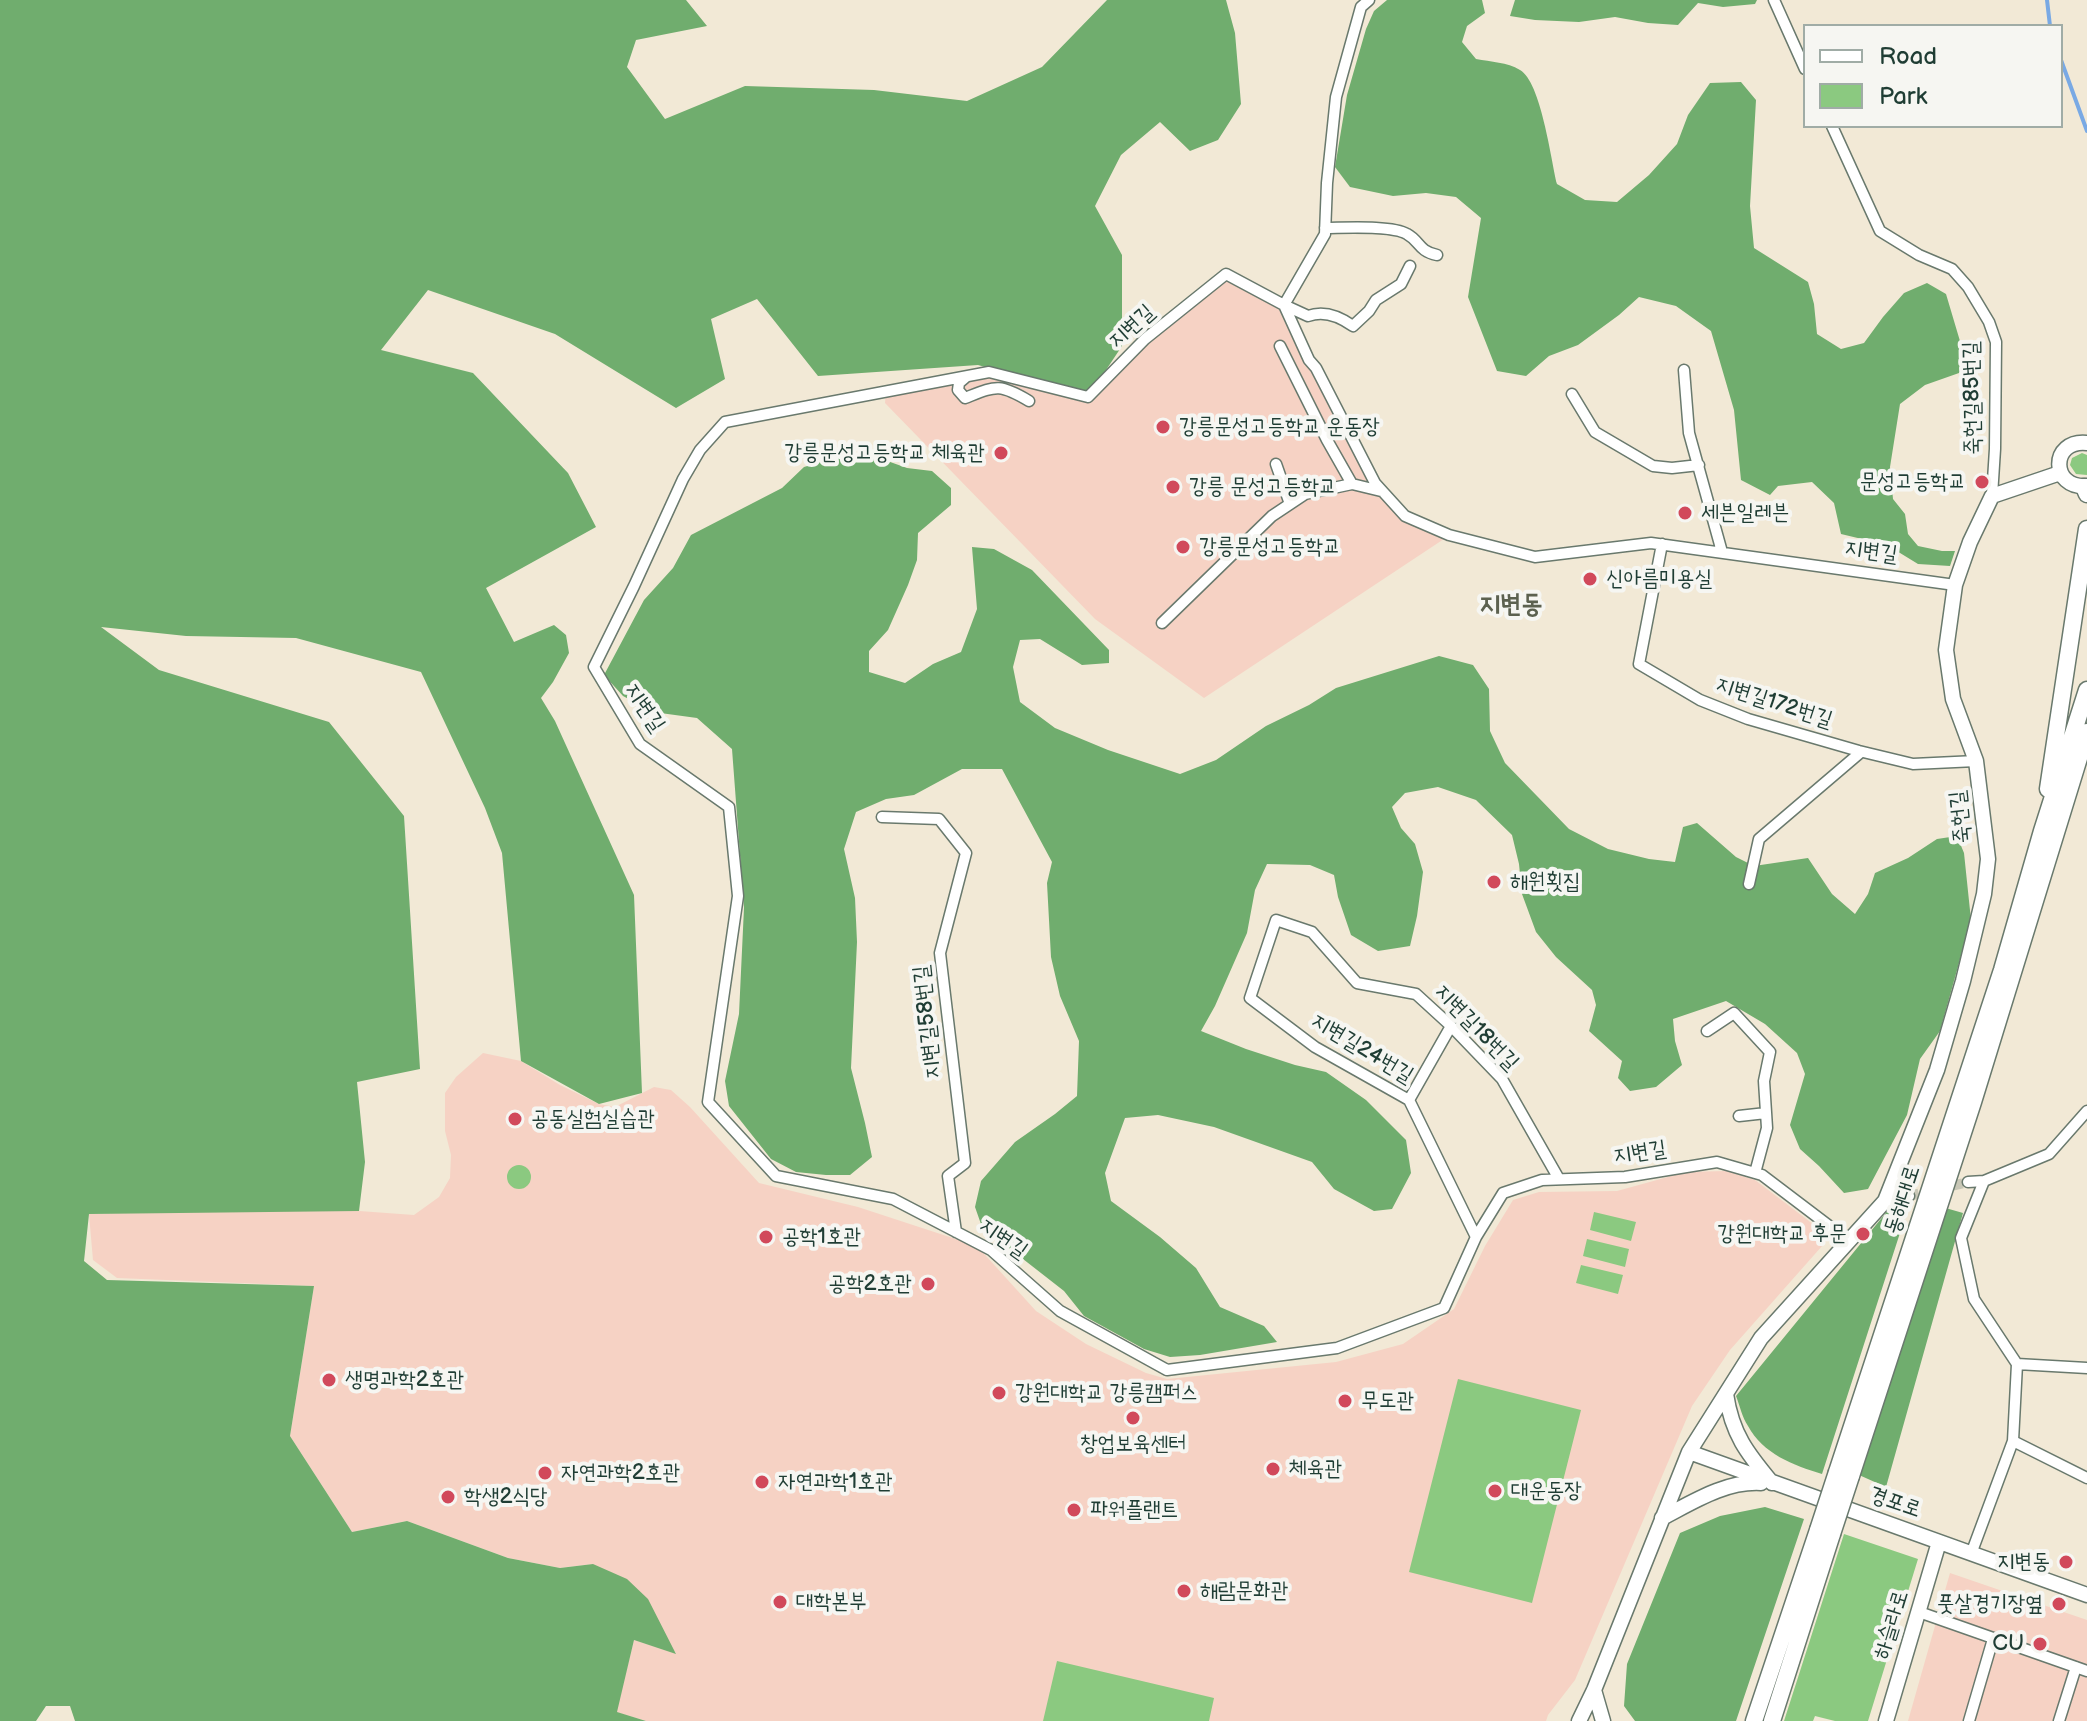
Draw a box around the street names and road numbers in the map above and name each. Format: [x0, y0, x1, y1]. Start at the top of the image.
street label: 지변길 [1103, 299, 1161, 355]
street label: 죽헌길85번길 [1959, 341, 1987, 455]
street label: 지변길 [1843, 535, 1899, 569]
street label: 지변길172번길 [1712, 672, 1836, 734]
street label: 지변길 [618, 679, 670, 737]
street label: 죽헌길 [1945, 789, 1977, 845]
street label: 지변길58번길 [909, 964, 947, 1080]
street label: 지변길18번길 [1428, 979, 1524, 1077]
street label: 지변길24번길 [1306, 1008, 1418, 1090]
street label: 지변길 [1612, 1136, 1668, 1170]
street label: 동해대로 [1880, 1162, 1926, 1238]
street label: 지변길 [974, 1213, 1032, 1265]
street label: 경포로 [1866, 1482, 1924, 1524]
street label: 하슬라로 [1869, 1587, 1915, 1663]

